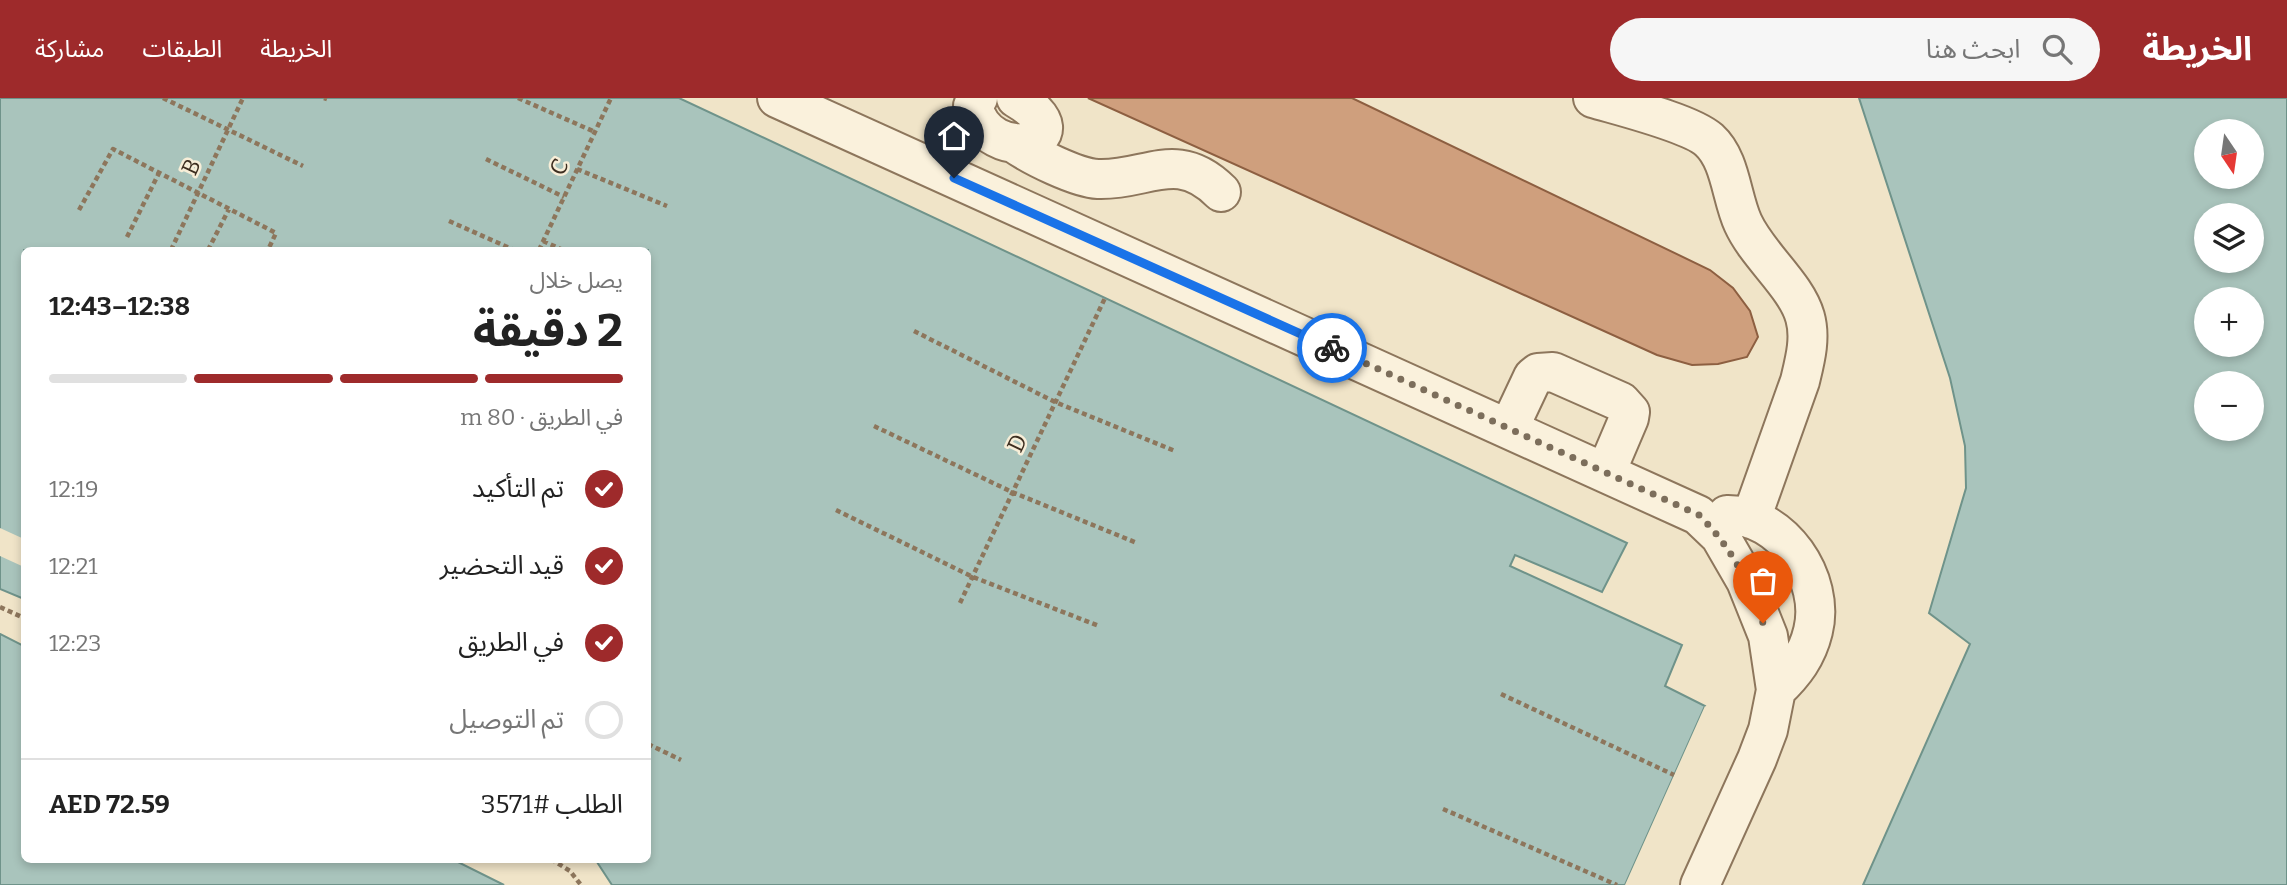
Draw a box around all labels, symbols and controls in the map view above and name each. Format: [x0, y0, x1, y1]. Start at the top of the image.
search box [1610, 18, 2100, 81]
text: الخريطة [2142, 29, 2252, 69]
icon: search [2038, 30, 2076, 68]
text: ابحث هنا [1926, 34, 2020, 65]
text: مشاركة [35, 35, 104, 63]
text: الطبقات [142, 35, 222, 63]
text: الخريطة [260, 35, 332, 63]
pin [924, 106, 984, 178]
icon: home [935, 117, 973, 155]
north arrow [2194, 119, 2264, 189]
map controls [2194, 119, 2264, 441]
street label: B [175, 154, 207, 180]
street label: C [543, 154, 575, 180]
button: layers [2194, 203, 2264, 273]
text: يصل خلال [530, 266, 623, 294]
button: + [2194, 287, 2264, 357]
text: 12:38–12:43 [49, 291, 190, 322]
text: 2 دقيقة [473, 303, 623, 358]
courier [1297, 313, 1367, 383]
icon: bike [1313, 329, 1351, 367]
button: − [2194, 371, 2264, 441]
text: في الطريق · 80 m [460, 403, 623, 431]
street label: D [1001, 429, 1033, 457]
icon: check [585, 470, 623, 508]
text: تم التأكيد [472, 473, 564, 504]
text: 12:19 [49, 475, 99, 503]
icon: check [585, 547, 623, 585]
text: قيد التحضير [440, 550, 564, 581]
pin [1733, 551, 1793, 623]
text: 12:21 [49, 552, 98, 580]
icon: bag [1744, 562, 1782, 600]
icon: check [585, 624, 623, 662]
text: في الطريق [458, 627, 564, 658]
text: 12:23 [49, 629, 101, 657]
text: تم التوصيل [449, 704, 564, 735]
text: AED 72.59 [49, 789, 170, 820]
text: الطلب #3571 [481, 789, 623, 820]

